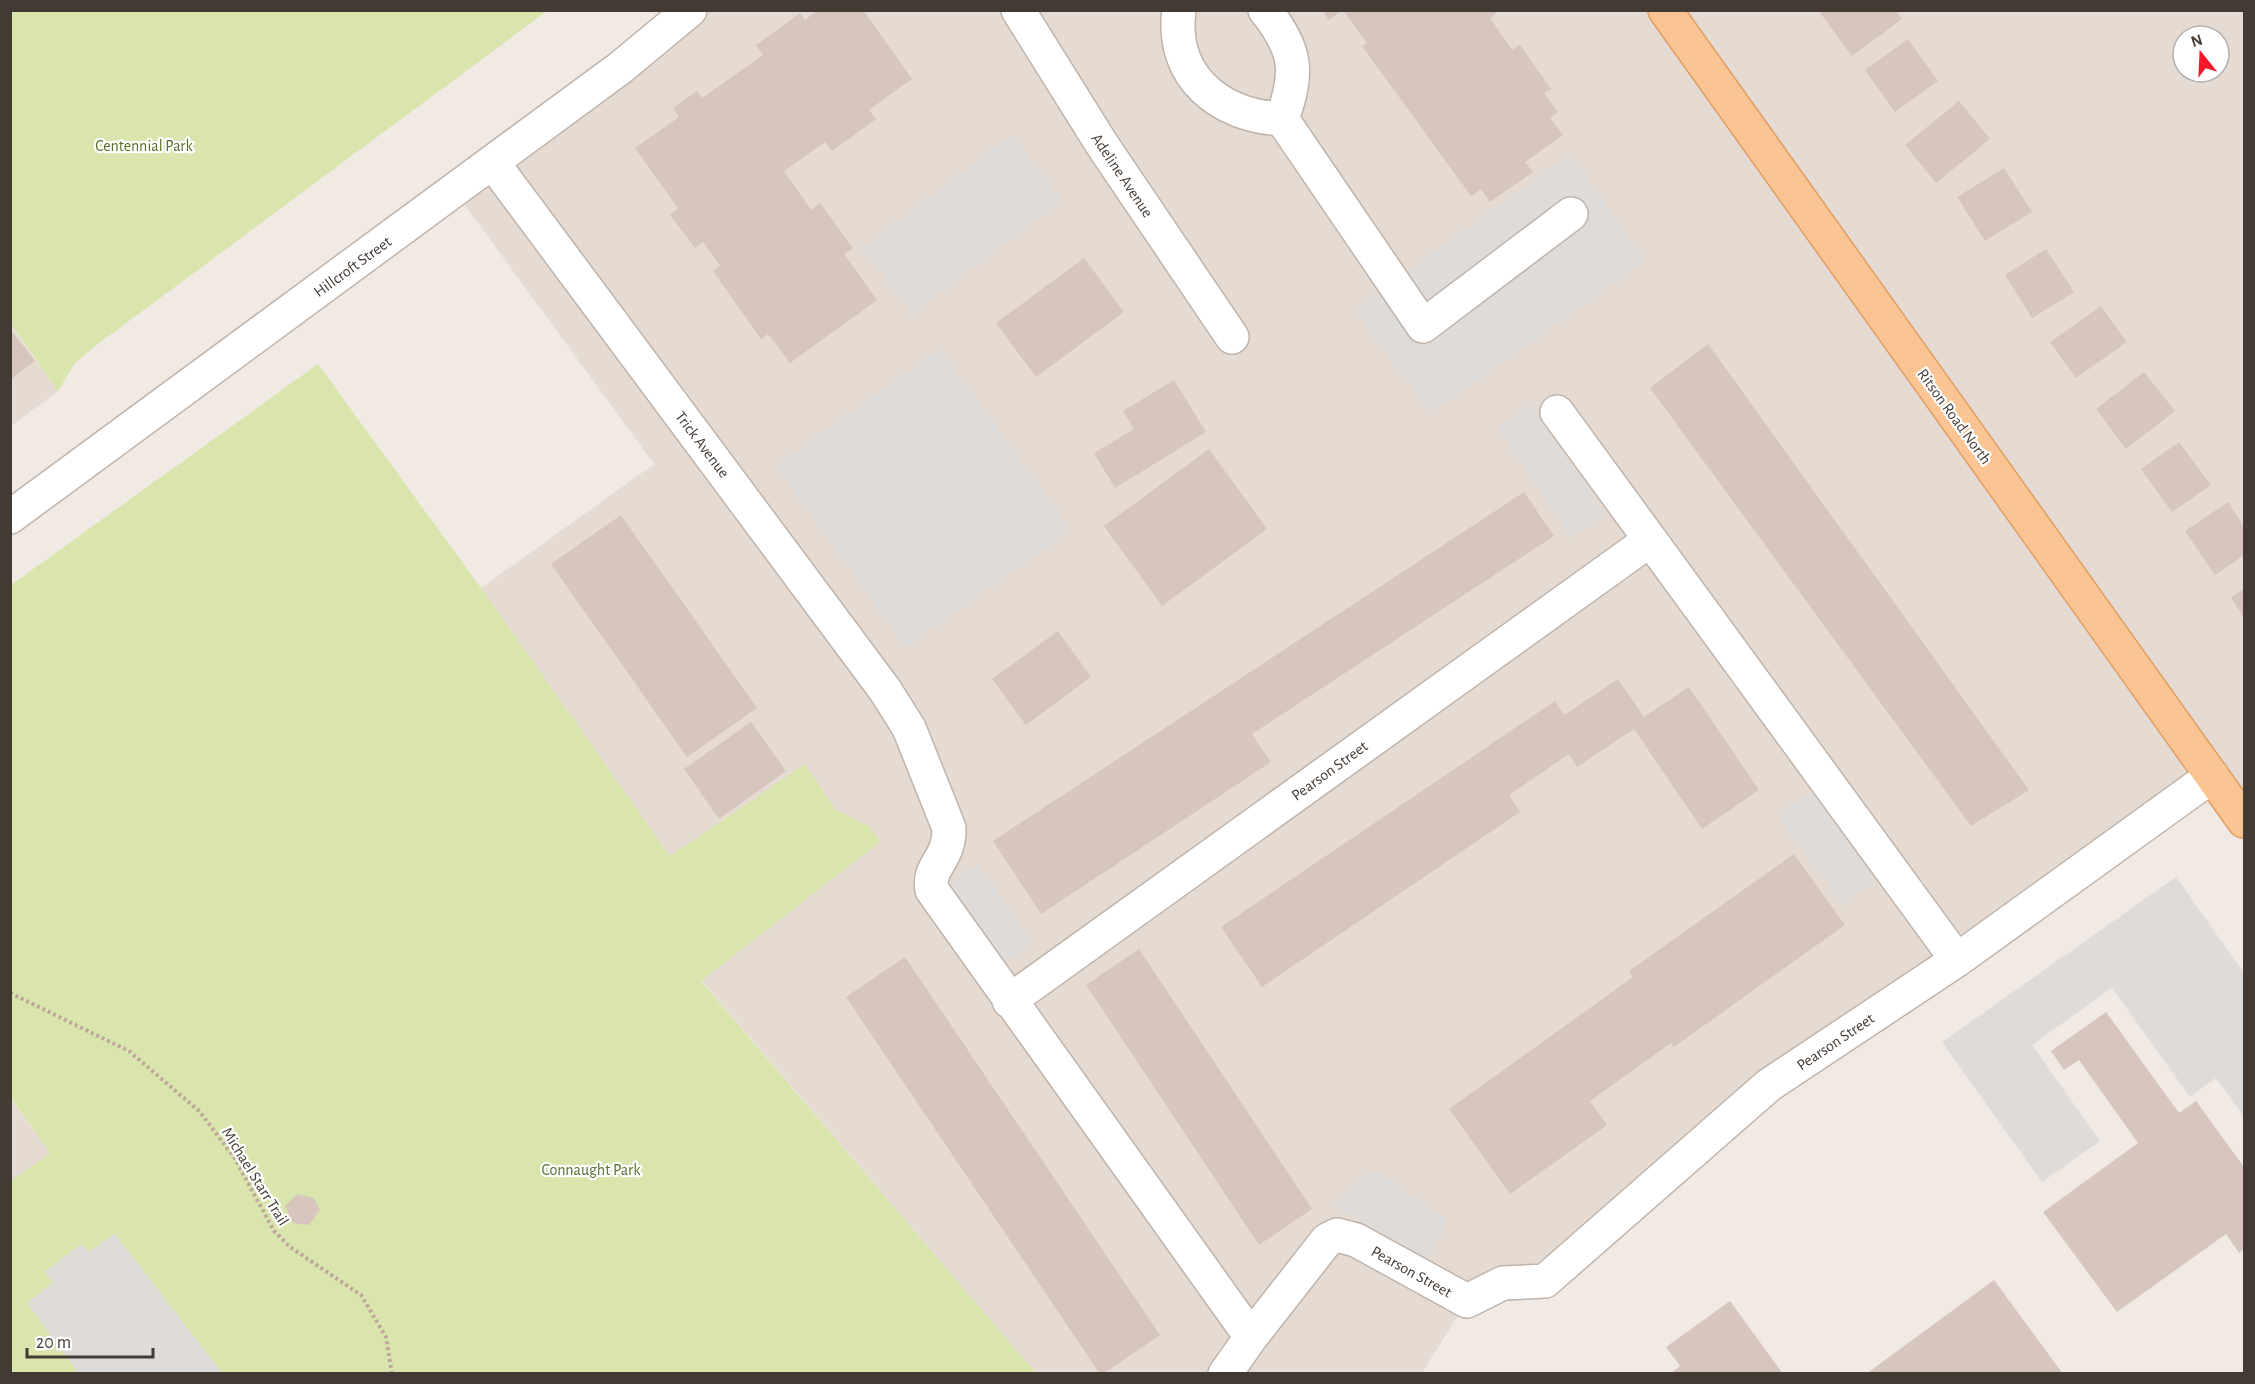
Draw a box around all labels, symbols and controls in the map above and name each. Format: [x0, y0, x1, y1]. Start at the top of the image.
north arrow [2171, 24, 2231, 84]
text: N [2189, 31, 2204, 50]
street label: Adeline Avenue [1088, 131, 1156, 220]
park label: Centennial Park [95, 138, 194, 154]
street label: Hillcroft Street [311, 233, 394, 300]
street label: Ritson Road North [1914, 366, 1994, 467]
street label: Trick Avenue [672, 408, 732, 481]
street label: Pearson Street [1289, 738, 1371, 804]
street label: Pearson Street [1794, 1010, 1877, 1074]
street label: Michael Starr Trail [219, 1125, 292, 1228]
park label: Connaught Park [541, 1162, 641, 1178]
street label: Pearson Street [1368, 1243, 1455, 1301]
scale bar [27, 1321, 153, 1359]
text: 20 m [36, 1334, 71, 1352]

